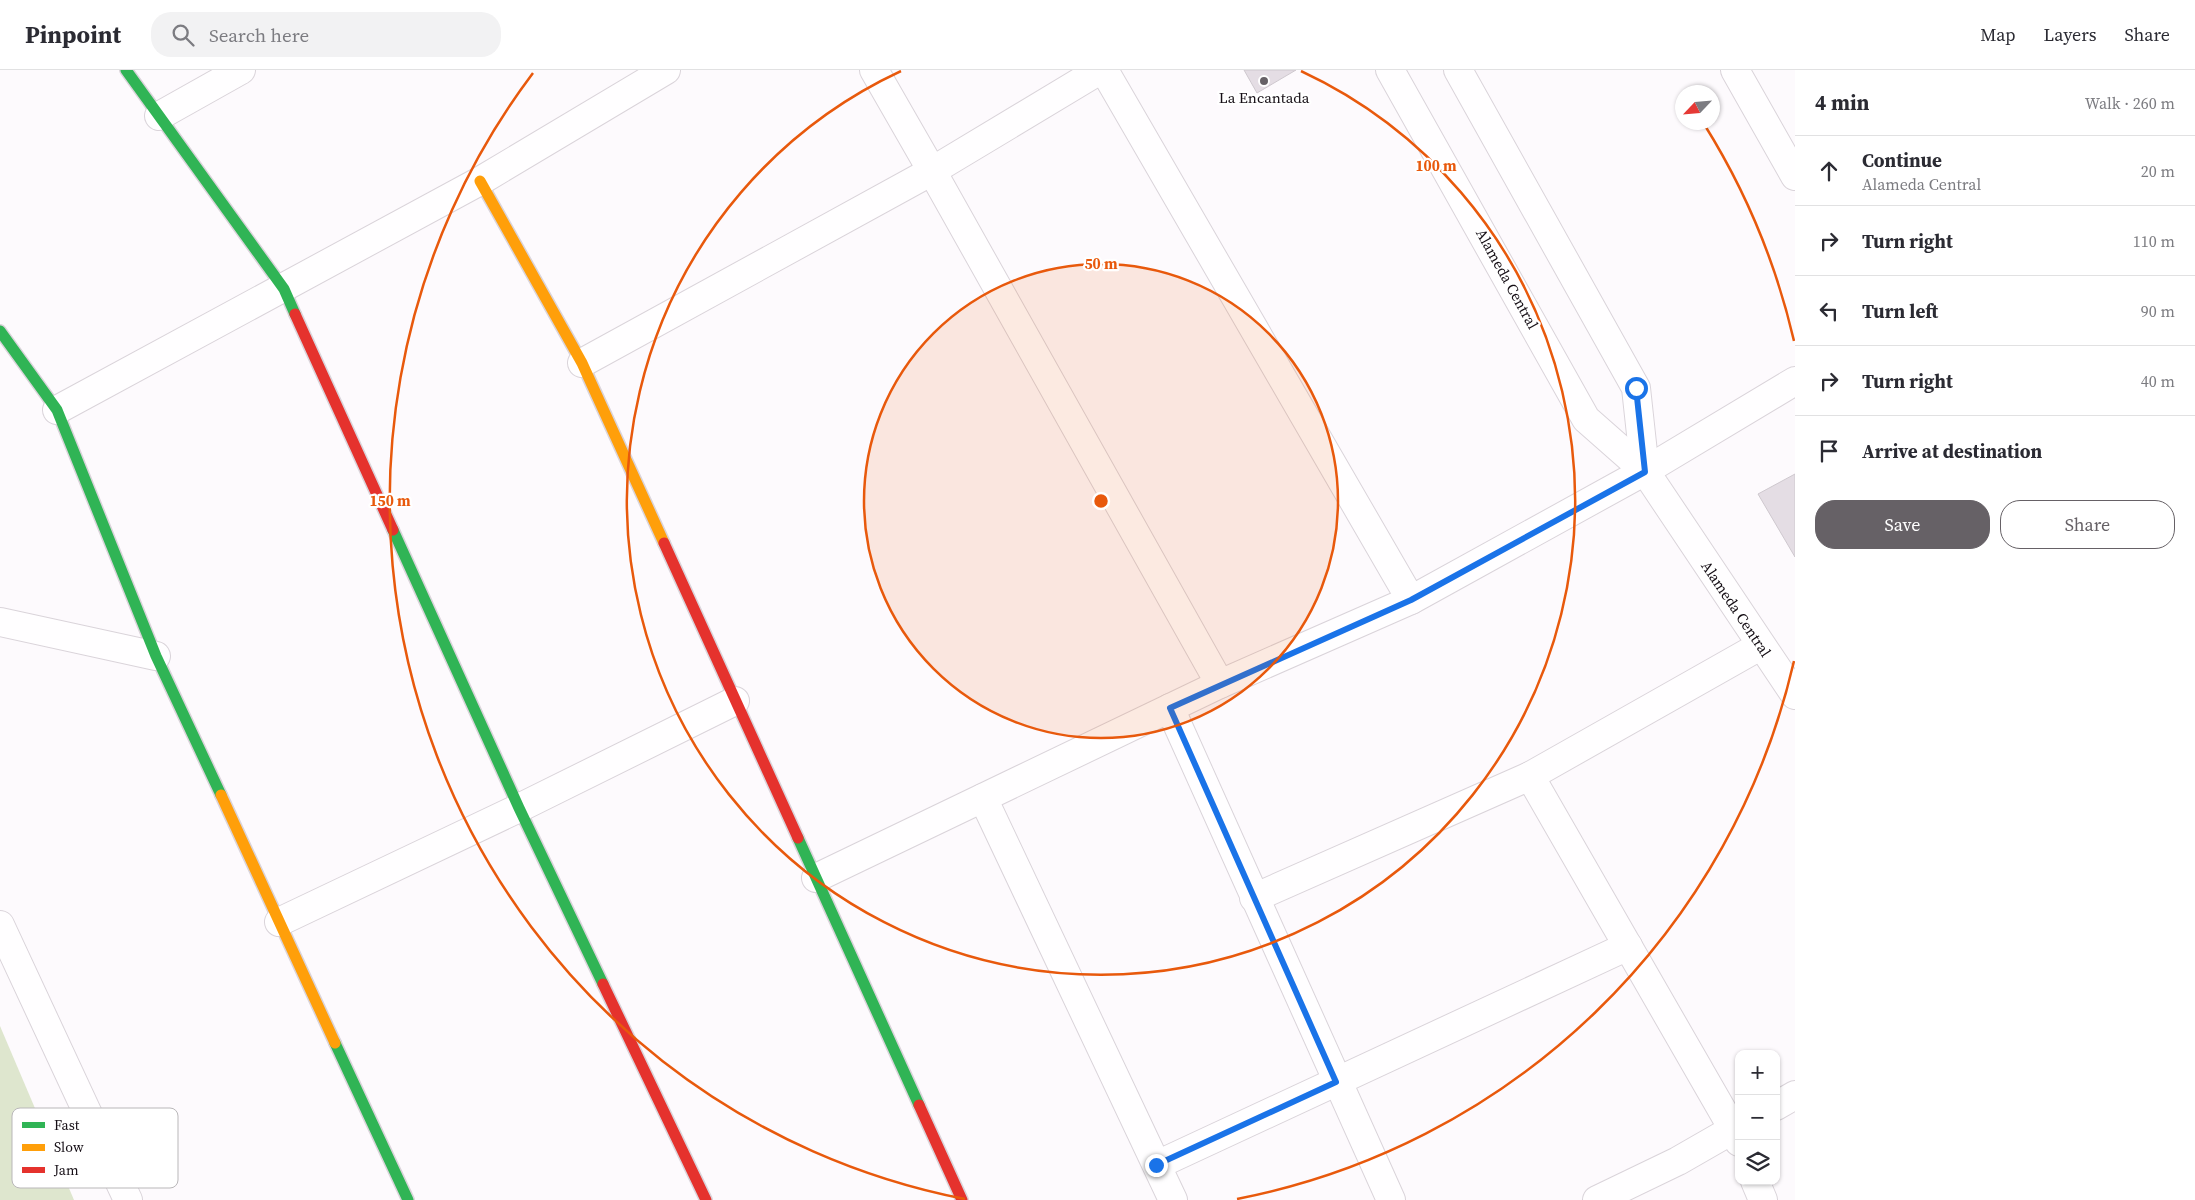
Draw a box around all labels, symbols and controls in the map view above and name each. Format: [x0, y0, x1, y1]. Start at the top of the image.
search box [151, 12, 501, 57]
text: Pinpoint [25, 18, 121, 51]
icon: search [169, 21, 197, 49]
text: Search here [209, 22, 309, 48]
text: Map [1980, 22, 2015, 47]
text: Layers [2043, 22, 2096, 47]
text: Share [2124, 22, 2170, 47]
marker: La Encantada [1258, 75, 1270, 87]
north arrow [1675, 85, 1720, 130]
place label: La Encantada [1219, 87, 1310, 108]
text: 4 min [1815, 88, 1870, 117]
text: Walk · 260 m [2085, 92, 2175, 114]
text: Continue [1862, 147, 1942, 173]
text: 100 m [1415, 155, 1457, 176]
icon: ahead [1815, 157, 1843, 185]
text: 20 m [2141, 160, 2175, 182]
text: Alameda Central [1862, 173, 1981, 195]
street label: Alameda Central [1471, 225, 1544, 333]
icon: right [1815, 227, 1843, 255]
text: Turn right [1862, 228, 1953, 254]
text: 110 m [2133, 230, 2175, 252]
text: 50 m [1084, 253, 1118, 274]
icon: left [1815, 297, 1843, 325]
text: Turn left [1862, 298, 1938, 324]
text: 90 m [2141, 300, 2175, 322]
icon: right [1815, 367, 1843, 395]
text: Turn right [1862, 368, 1953, 394]
text: 40 m [2141, 370, 2175, 392]
route start [1625, 377, 1648, 400]
icon: arrive [1815, 437, 1843, 465]
text: Arrive at destination [1862, 438, 2042, 464]
text: 150 m [369, 490, 411, 511]
centre of rings [1092, 492, 1110, 510]
button: Save [1815, 500, 1990, 549]
button: Share [2000, 500, 2175, 549]
street label: Alameda Central [1696, 557, 1777, 661]
map controls [1735, 1050, 1780, 1185]
button: + [1735, 1050, 1780, 1095]
button: − [1735, 1095, 1780, 1140]
legend [12, 1108, 178, 1188]
text: Fast [54, 1115, 80, 1135]
text: Slow [54, 1137, 84, 1157]
button: layers [1735, 1140, 1780, 1185]
route end [1145, 1154, 1168, 1177]
text: Jam [53, 1160, 79, 1180]

